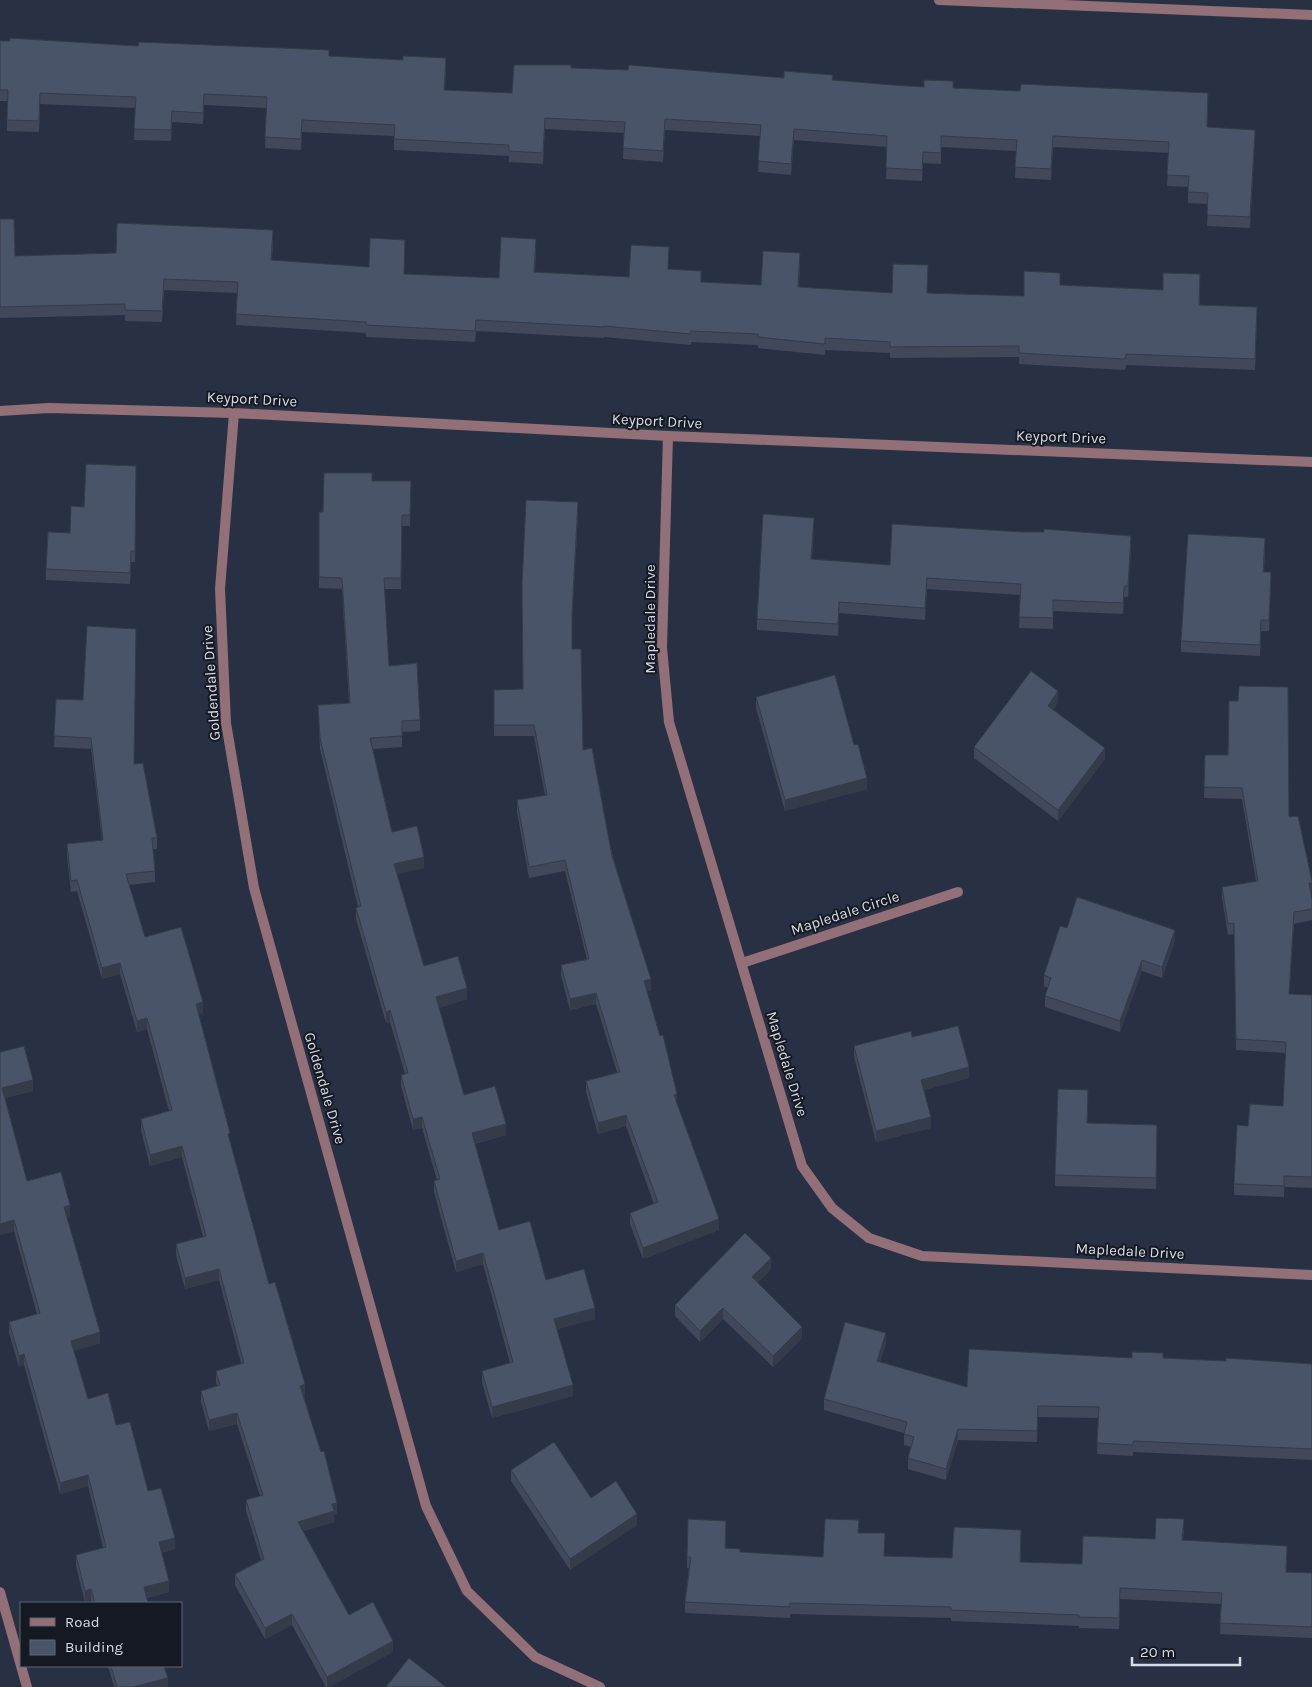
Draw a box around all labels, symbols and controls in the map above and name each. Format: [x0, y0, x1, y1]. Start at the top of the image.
street label: Keyport Drive [206, 388, 298, 410]
street label: Keyport Drive [611, 410, 703, 432]
street label: Keyport Drive [1016, 426, 1106, 448]
street label: Mapledale Drive [641, 564, 659, 674]
street label: Goldendale Drive [198, 625, 224, 741]
street label: Mapledale Circle [788, 887, 902, 939]
street label: Mapledale Drive [762, 1009, 812, 1119]
street label: Goldendale Drive [300, 1030, 350, 1146]
street label: Mapledale Drive [1075, 1239, 1185, 1263]
legend [20, 1602, 182, 1667]
text: Road [65, 1613, 100, 1631]
scale bar [1132, 1634, 1240, 1666]
text: Building [65, 1638, 123, 1656]
text: 20 m [1140, 1643, 1175, 1661]

